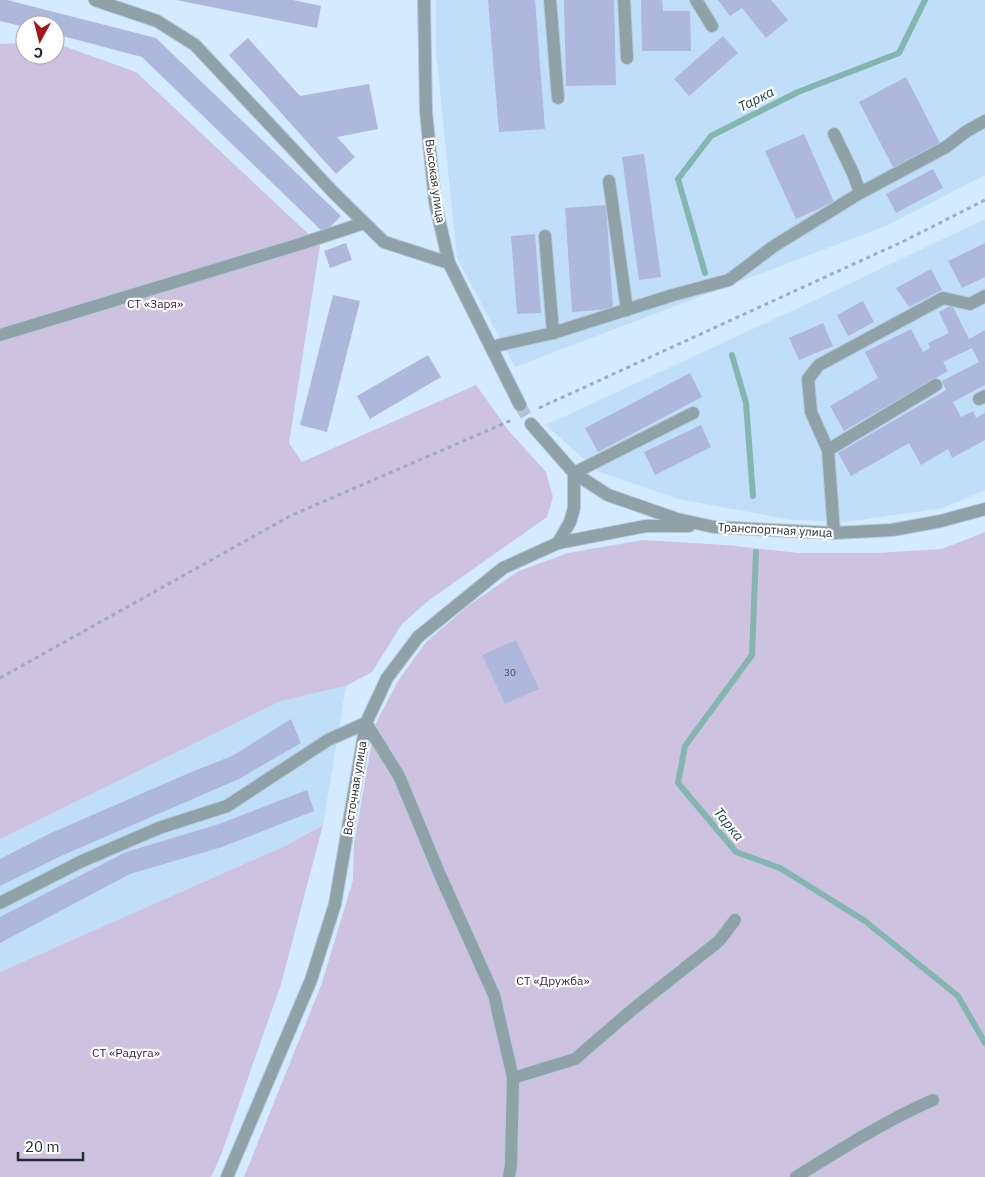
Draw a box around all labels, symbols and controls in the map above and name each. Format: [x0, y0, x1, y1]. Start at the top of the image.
north arrow [15, 15, 65, 65]
text: С [33, 43, 44, 62]
water label: Тарка [735, 82, 777, 116]
street label: Высокая улица [422, 138, 449, 224]
park label: СТ «Заря» [127, 296, 183, 311]
street label: Транспортная улица [717, 519, 833, 540]
house number: 30 [504, 666, 516, 679]
street label: Восточная улица [340, 739, 369, 836]
water label: Тарка [710, 803, 748, 845]
park label: СТ «Дружба» [516, 973, 590, 988]
park label: СТ «Радуга» [92, 1045, 160, 1060]
scale bar [18, 1130, 82, 1162]
text: 20 m [25, 1137, 60, 1156]

